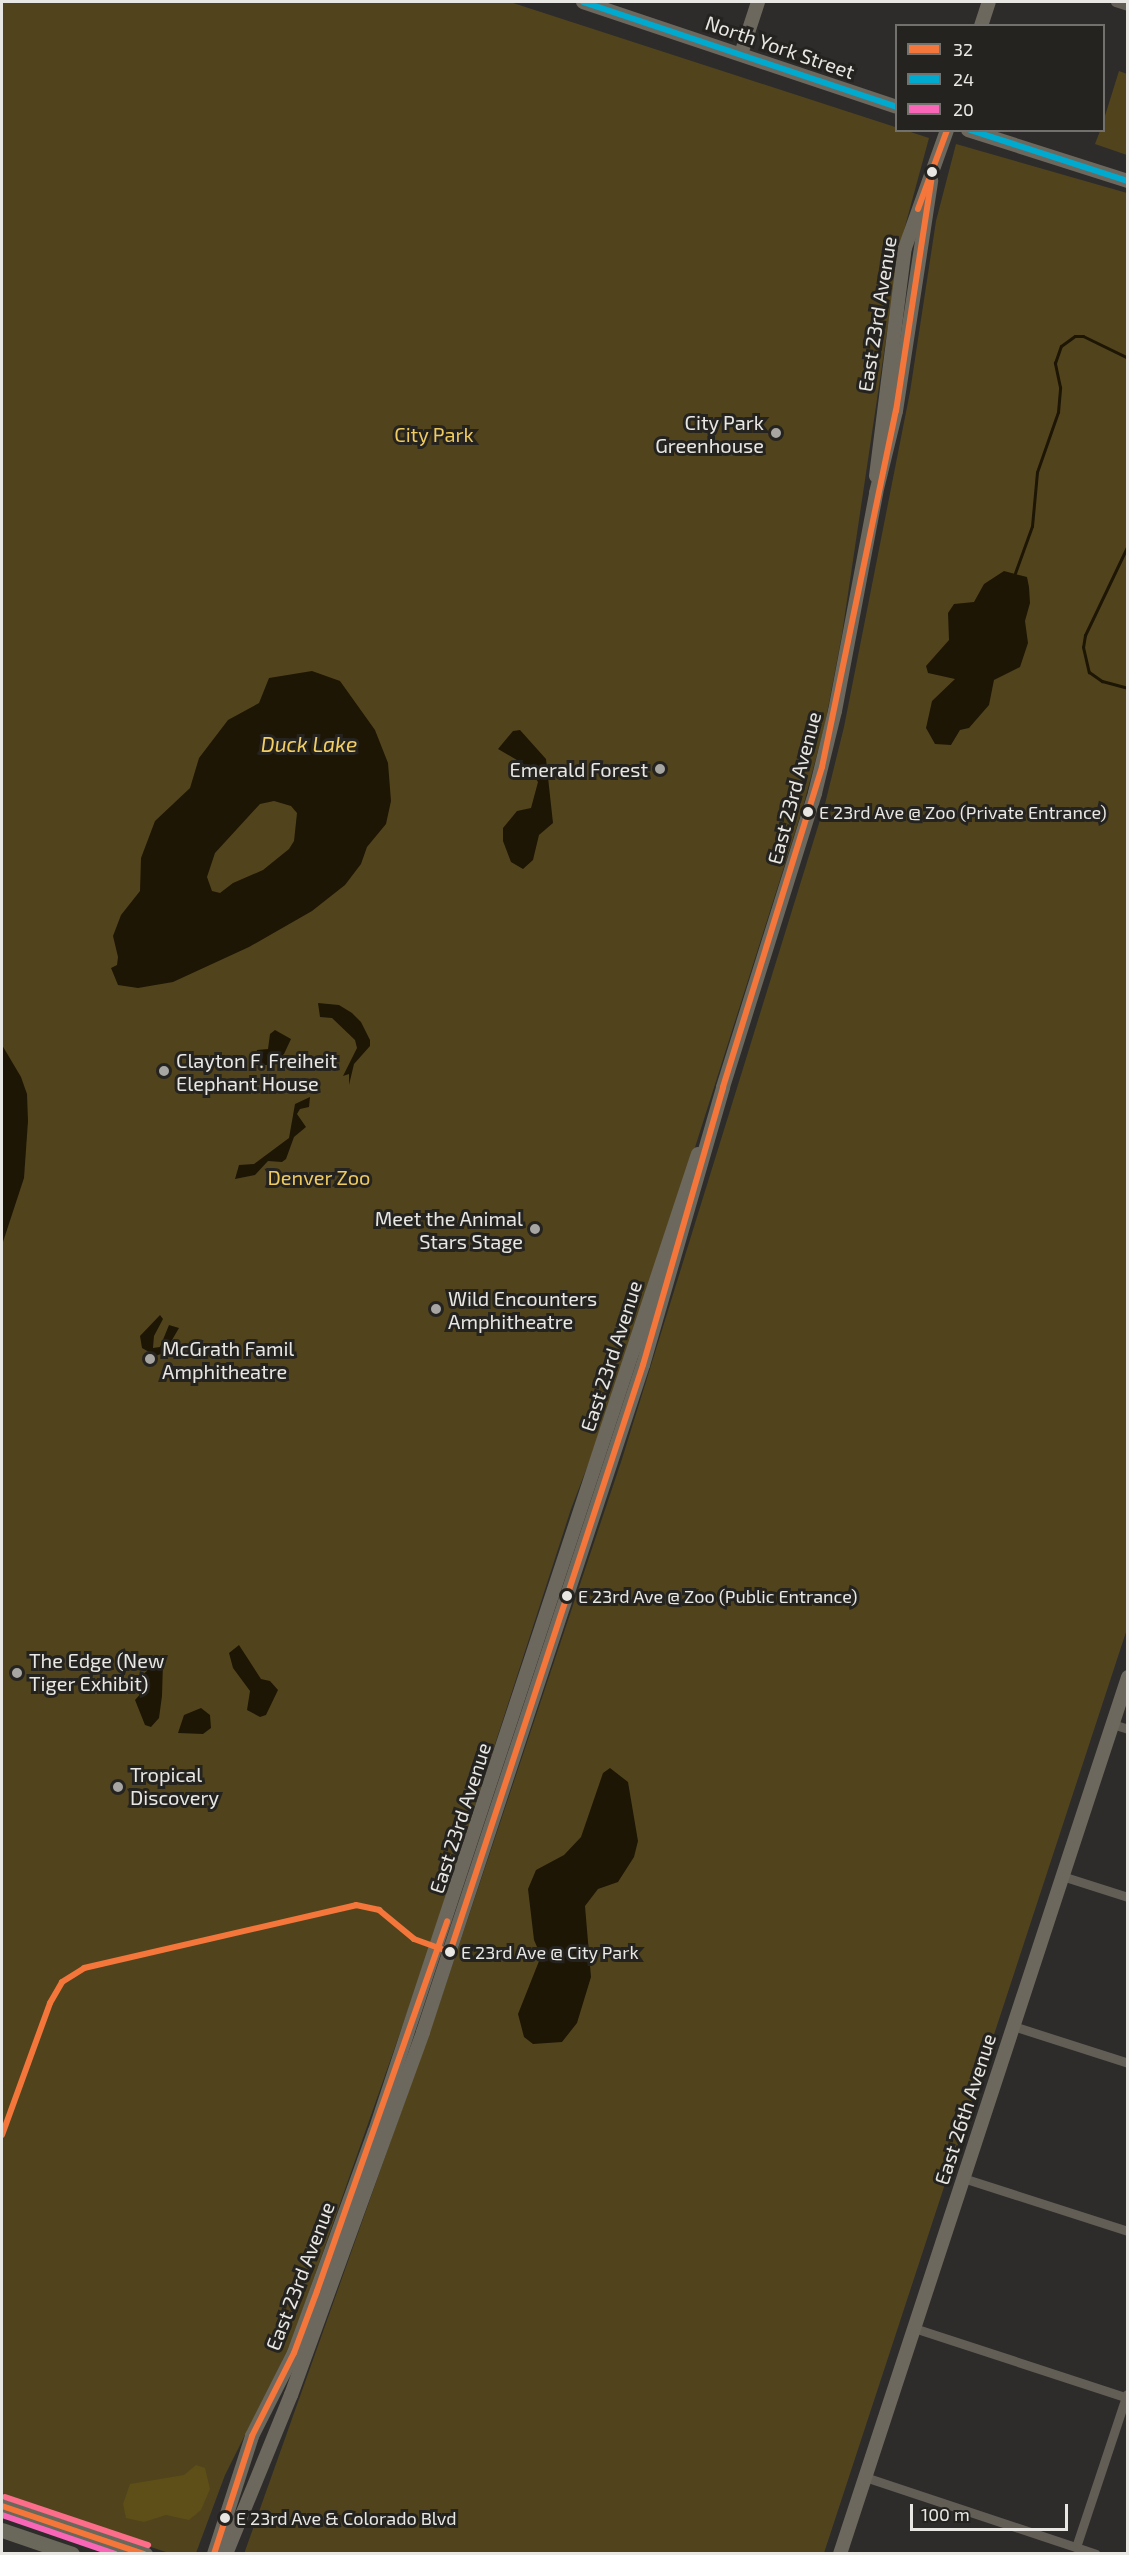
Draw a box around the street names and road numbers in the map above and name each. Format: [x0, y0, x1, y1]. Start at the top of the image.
street label: North York Street [702, 10, 858, 84]
street label: East 23rd Avenue [853, 234, 901, 394]
street label: East 23rd Avenue [762, 709, 826, 867]
street label: East 23rd Avenue [575, 1277, 647, 1435]
street label: East 23rd Avenue [424, 1739, 496, 1897]
street label: East 26th Avenue [929, 2030, 1001, 2188]
street label: East 23rd Avenue [261, 2198, 339, 2354]

